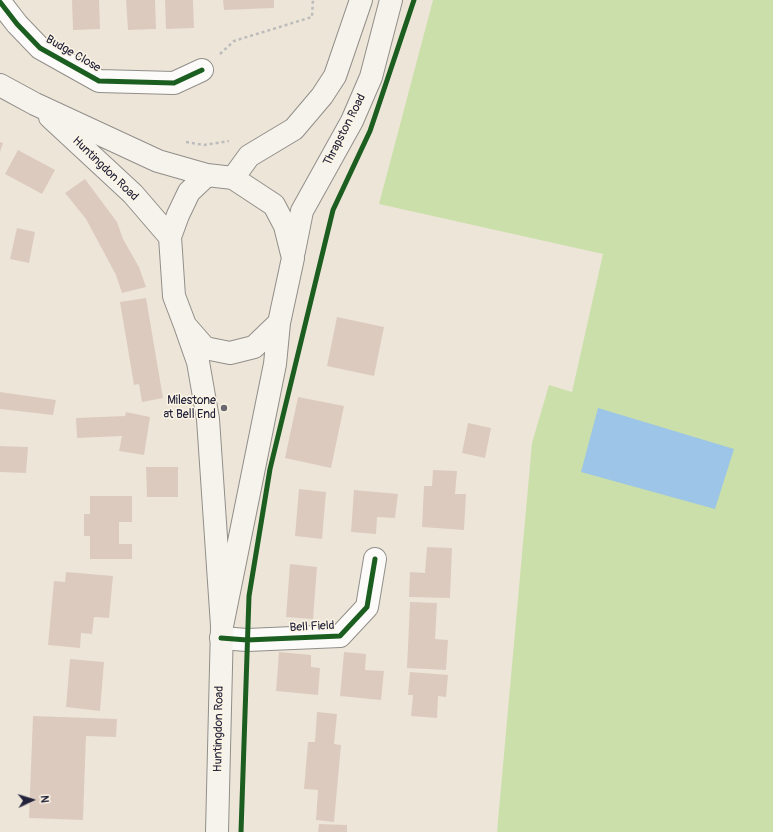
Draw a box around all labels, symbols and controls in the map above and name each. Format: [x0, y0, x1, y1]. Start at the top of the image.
street label: Budge Close [43, 32, 103, 76]
street label: Thrapston Road [321, 92, 369, 168]
street label: Huntingdon Road [69, 134, 141, 204]
place label: Milestone at Bell End [163, 394, 216, 422]
marker: Milestone at Bell End [219, 403, 229, 413]
street label: Bell Field [289, 619, 335, 635]
street label: Huntingdon Road [211, 686, 227, 772]
north arrow [12, 780, 52, 820]
text: N [38, 795, 51, 803]

